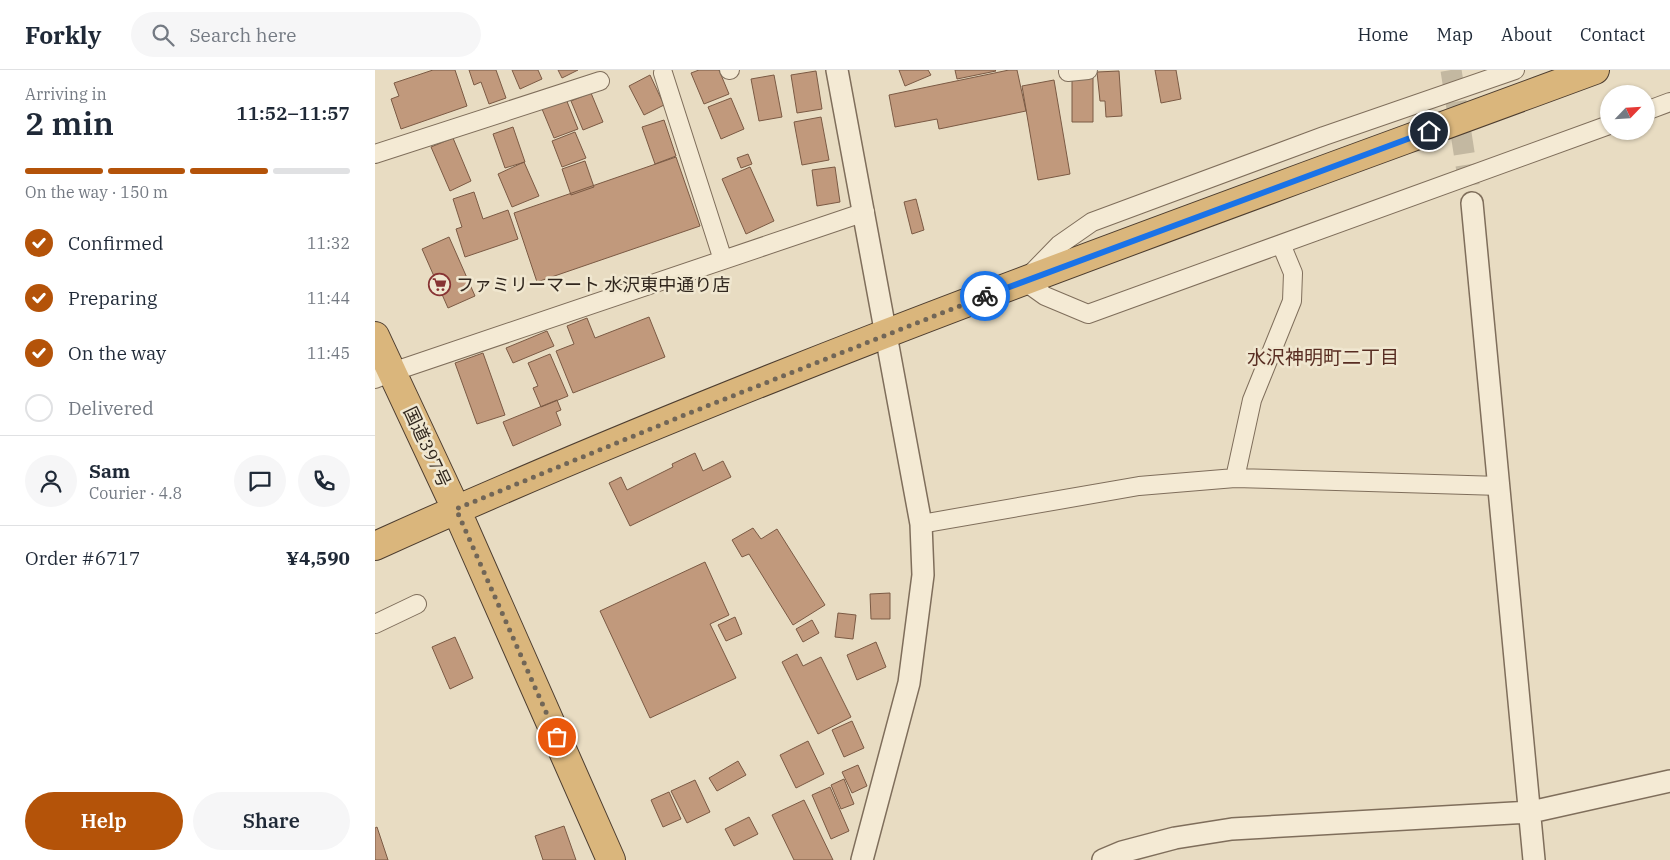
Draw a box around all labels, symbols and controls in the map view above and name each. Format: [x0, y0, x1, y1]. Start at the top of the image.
search box [131, 12, 481, 57]
text: Forkly [25, 19, 101, 51]
icon: search [149, 21, 177, 49]
text: Search here [189, 23, 296, 47]
text: Home [1357, 23, 1409, 46]
text: Map [1437, 23, 1473, 46]
text: About [1501, 23, 1552, 46]
text: Contact [1580, 23, 1645, 46]
text: Arriving in [25, 84, 107, 104]
north arrow [1600, 85, 1655, 140]
map controls [1600, 85, 1655, 140]
text: 11:52–11:57 [236, 101, 350, 125]
text: 2 min [25, 102, 114, 144]
pin [1408, 110, 1450, 152]
icon: home [1415, 117, 1443, 145]
text: On the way · 150 m [25, 182, 168, 202]
icon: check [25, 229, 53, 257]
text: Confirmed [68, 231, 163, 255]
text: 11:32 [307, 233, 350, 253]
courier [960, 271, 1010, 321]
supermarket icon: ファミリーマート 水沢東中通り店 [428, 273, 452, 297]
place label: ファミリーマート 水沢東中通り店 [456, 273, 730, 296]
icon: bike [971, 282, 999, 310]
icon: check [25, 284, 53, 312]
text: Preparing [68, 286, 157, 310]
text: 11:44 [307, 288, 350, 308]
icon: check [25, 339, 53, 367]
text: On the way [68, 341, 166, 365]
text: 11:45 [307, 343, 350, 363]
district label: 水沢神明町二丁目 [1247, 345, 1399, 369]
text: Delivered [68, 396, 154, 420]
street label: 国道397号 [399, 403, 456, 491]
button: person [25, 455, 77, 507]
button: chat [234, 455, 286, 507]
button: phone [298, 455, 350, 507]
text: Sam [89, 459, 130, 483]
text: Courier · 4.8 [89, 483, 182, 503]
text: Order #6717 [25, 546, 140, 570]
text: ¥4,590 [286, 546, 350, 570]
pin [536, 716, 578, 758]
icon: bag [543, 723, 571, 751]
button: Help [25, 792, 183, 850]
button: Share [193, 792, 350, 850]

